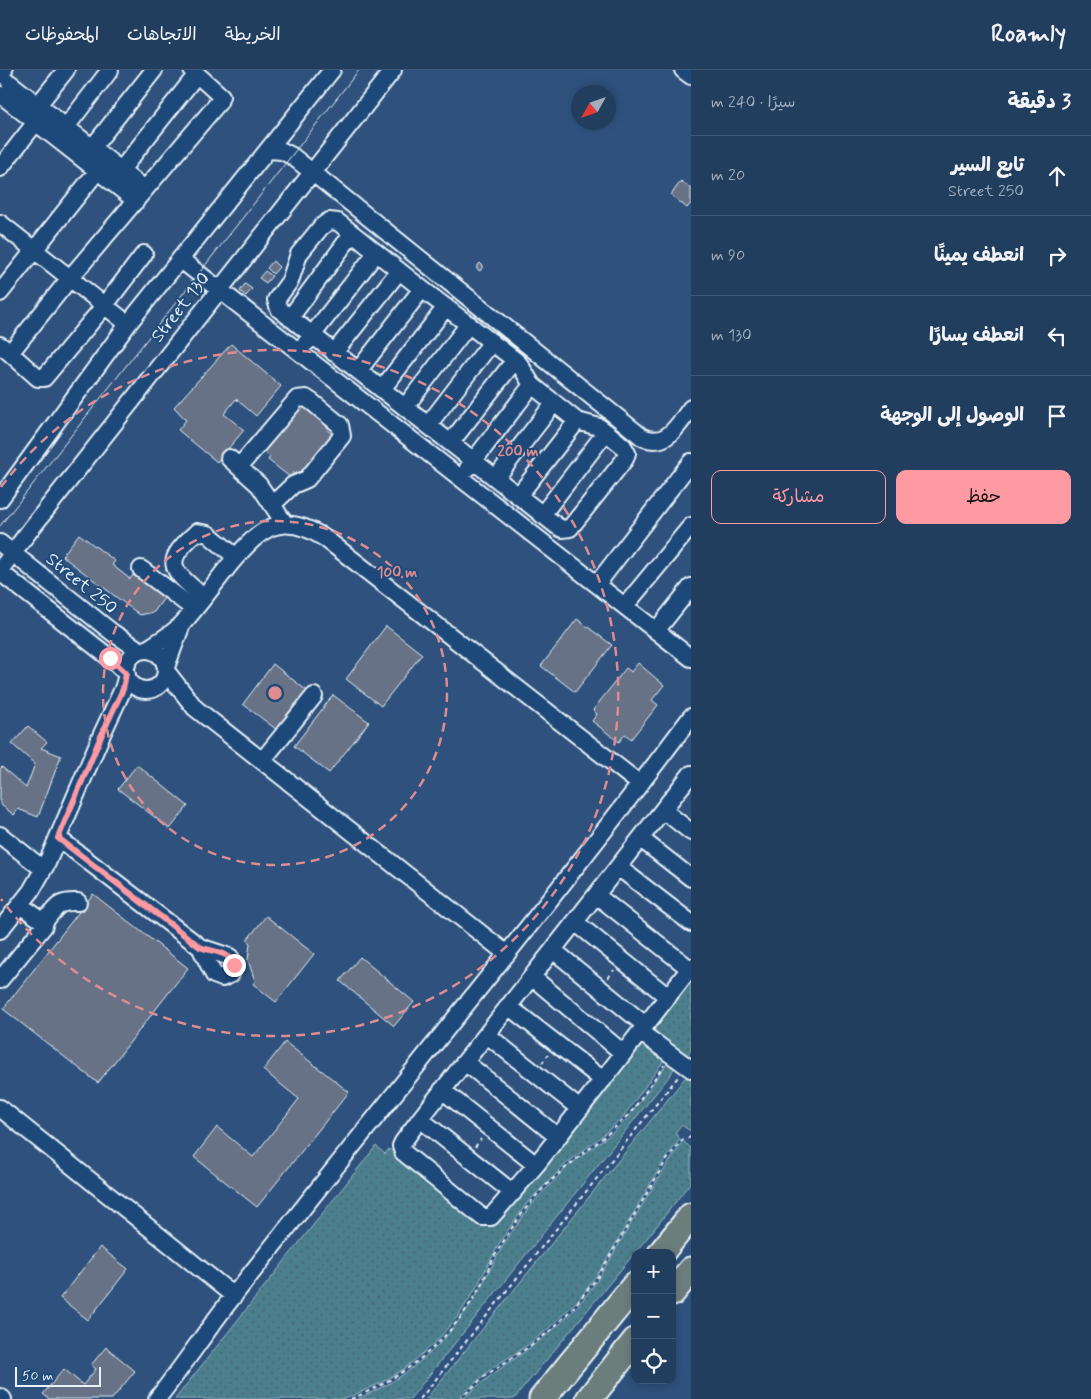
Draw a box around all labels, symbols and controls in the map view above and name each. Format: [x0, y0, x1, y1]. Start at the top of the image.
text: Roamly [991, 19, 1066, 50]
text: المحفوظات [25, 23, 99, 47]
text: الاتجاهات [127, 23, 197, 47]
text: الخريطة [225, 23, 281, 47]
north arrow [571, 85, 616, 130]
text: 3 دقيقة [1007, 88, 1071, 116]
text: سيرًا · 240 m [711, 92, 795, 113]
text: تابع السير [951, 153, 1024, 178]
icon: ahead [1043, 162, 1071, 190]
text: 20 m [711, 165, 745, 186]
text: Street 250 [948, 181, 1024, 202]
icon: right [1043, 242, 1071, 270]
text: انعطف يمينًا [934, 243, 1024, 268]
text: 90 m [711, 245, 745, 266]
street label: Street 130 [146, 268, 216, 348]
icon: left [1043, 322, 1071, 350]
text: انعطف يسارًا [929, 323, 1024, 348]
text: 130 m [711, 325, 752, 346]
icon: arrive [1043, 402, 1071, 430]
text: الوصول إلى الوجهة [880, 403, 1024, 428]
text: 200 m [498, 442, 539, 462]
button: مشاركة [711, 470, 886, 524]
button: حفظ [896, 470, 1071, 524]
street label: Street 250 [41, 548, 122, 620]
text: 100 m [377, 563, 417, 583]
route start [99, 647, 122, 670]
centre of rings [266, 684, 284, 702]
route end [223, 954, 246, 977]
map controls [631, 1249, 676, 1384]
button: + [631, 1249, 676, 1294]
button: − [631, 1294, 676, 1339]
button: locate [631, 1339, 676, 1384]
scale bar [15, 1364, 101, 1387]
text: 50 m [22, 1367, 53, 1385]

